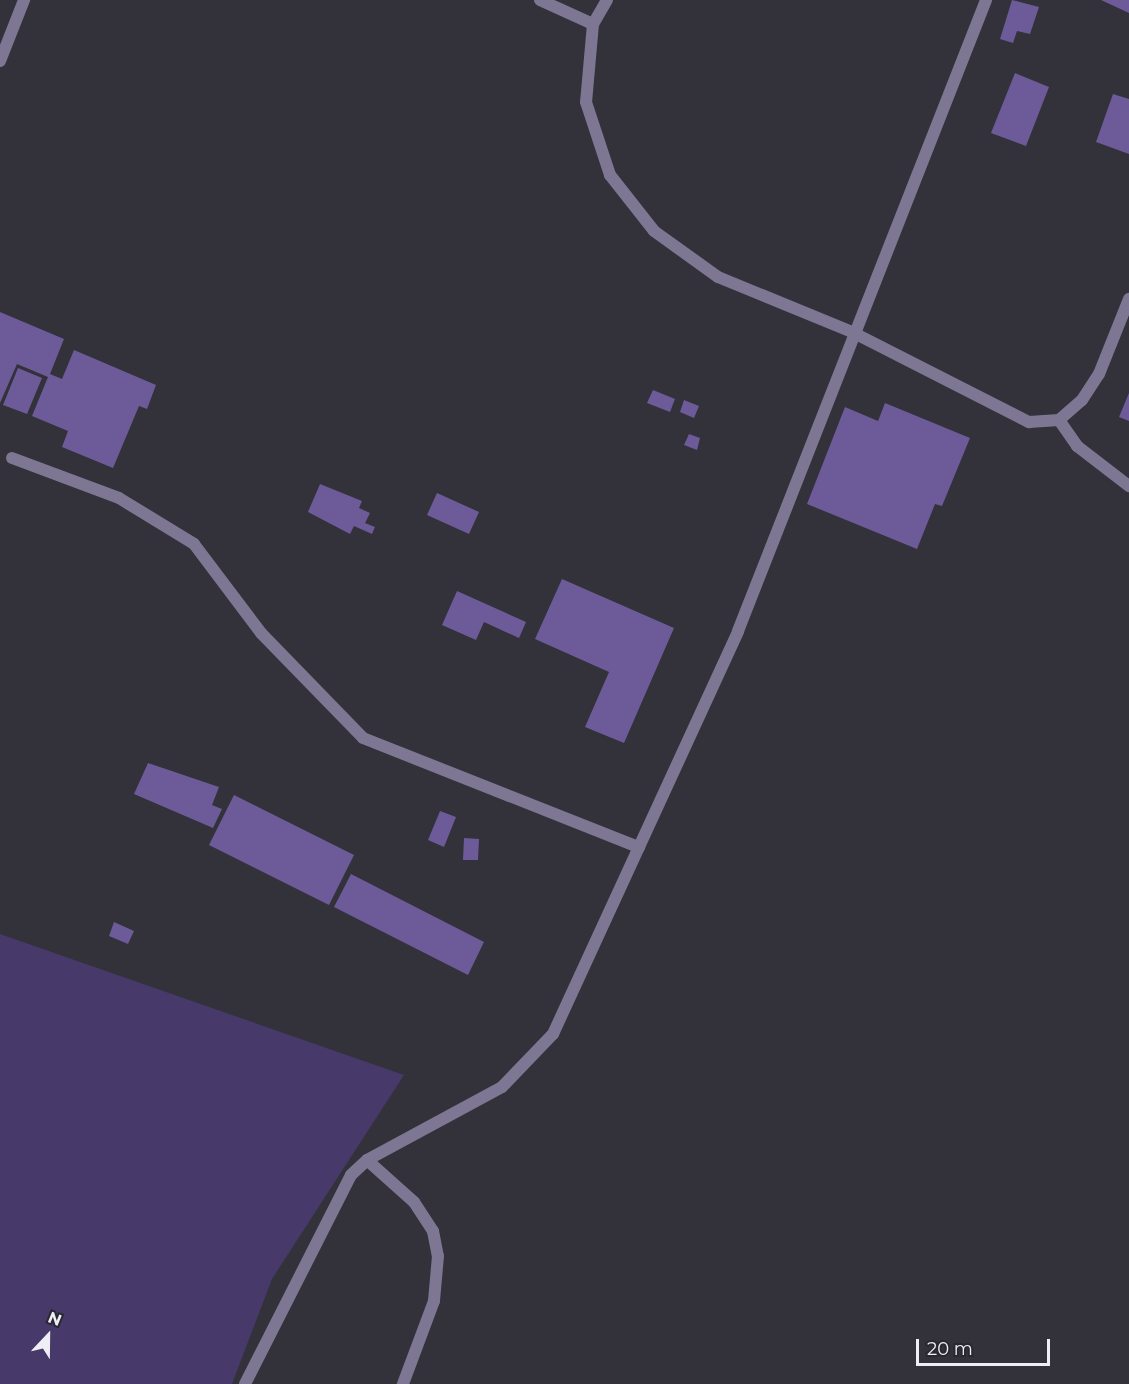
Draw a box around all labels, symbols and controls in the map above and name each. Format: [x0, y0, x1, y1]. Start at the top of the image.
north arrow [18, 1306, 78, 1366]
text: N [45, 1308, 64, 1330]
scale bar [919, 1327, 1052, 1365]
text: 20 m [927, 1338, 973, 1360]

